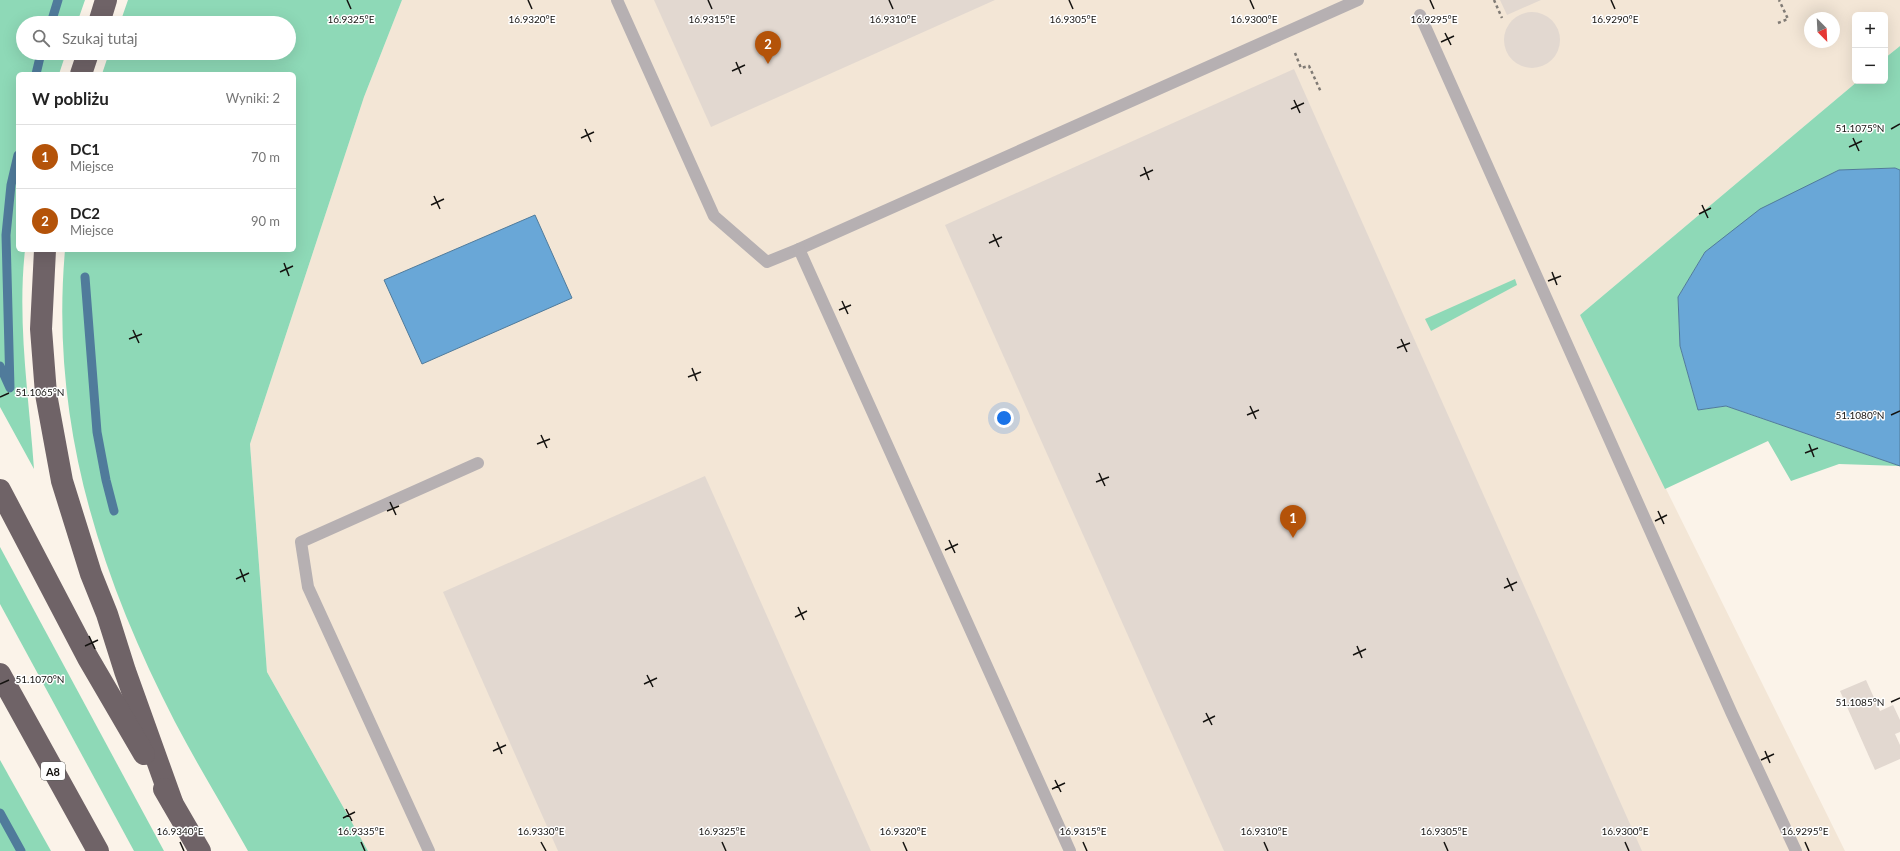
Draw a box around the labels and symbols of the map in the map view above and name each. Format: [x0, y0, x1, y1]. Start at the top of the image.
north arrow [1804, 12, 1840, 48]
text: 16.9325°E [327, 13, 375, 25]
text: 16.9320°E [508, 13, 556, 25]
text: 16.9315°E [688, 13, 736, 25]
text: 16.9310°E [869, 13, 917, 25]
text: 16.9305°E [1049, 13, 1097, 25]
text: 16.9300°E [1230, 13, 1278, 25]
text: 16.9295°E [1410, 13, 1458, 25]
text: 16.9290°E [1591, 13, 1639, 25]
pin: 2 [755, 31, 781, 64]
text: 51.1075°N [1836, 122, 1884, 134]
text: 51.1065°N [16, 386, 64, 398]
your location [994, 408, 1014, 428]
text: 51.1080°N [1836, 409, 1884, 421]
pin: 1 [1280, 505, 1306, 538]
text: 51.1070°N [16, 673, 64, 685]
text: 51.1085°N [1836, 696, 1884, 708]
road number: A8 [41, 762, 65, 780]
text: 16.9340°E [156, 825, 204, 837]
text: 16.9335°E [337, 825, 385, 837]
text: 16.9330°E [517, 825, 565, 837]
text: 16.9325°E [698, 825, 746, 837]
text: 16.9320°E [879, 825, 927, 837]
text: 16.9315°E [1059, 825, 1107, 837]
text: 16.9310°E [1240, 825, 1288, 837]
text: 16.9305°E [1420, 825, 1468, 837]
text: 16.9300°E [1601, 825, 1649, 837]
text: 16.9295°E [1781, 825, 1829, 837]

